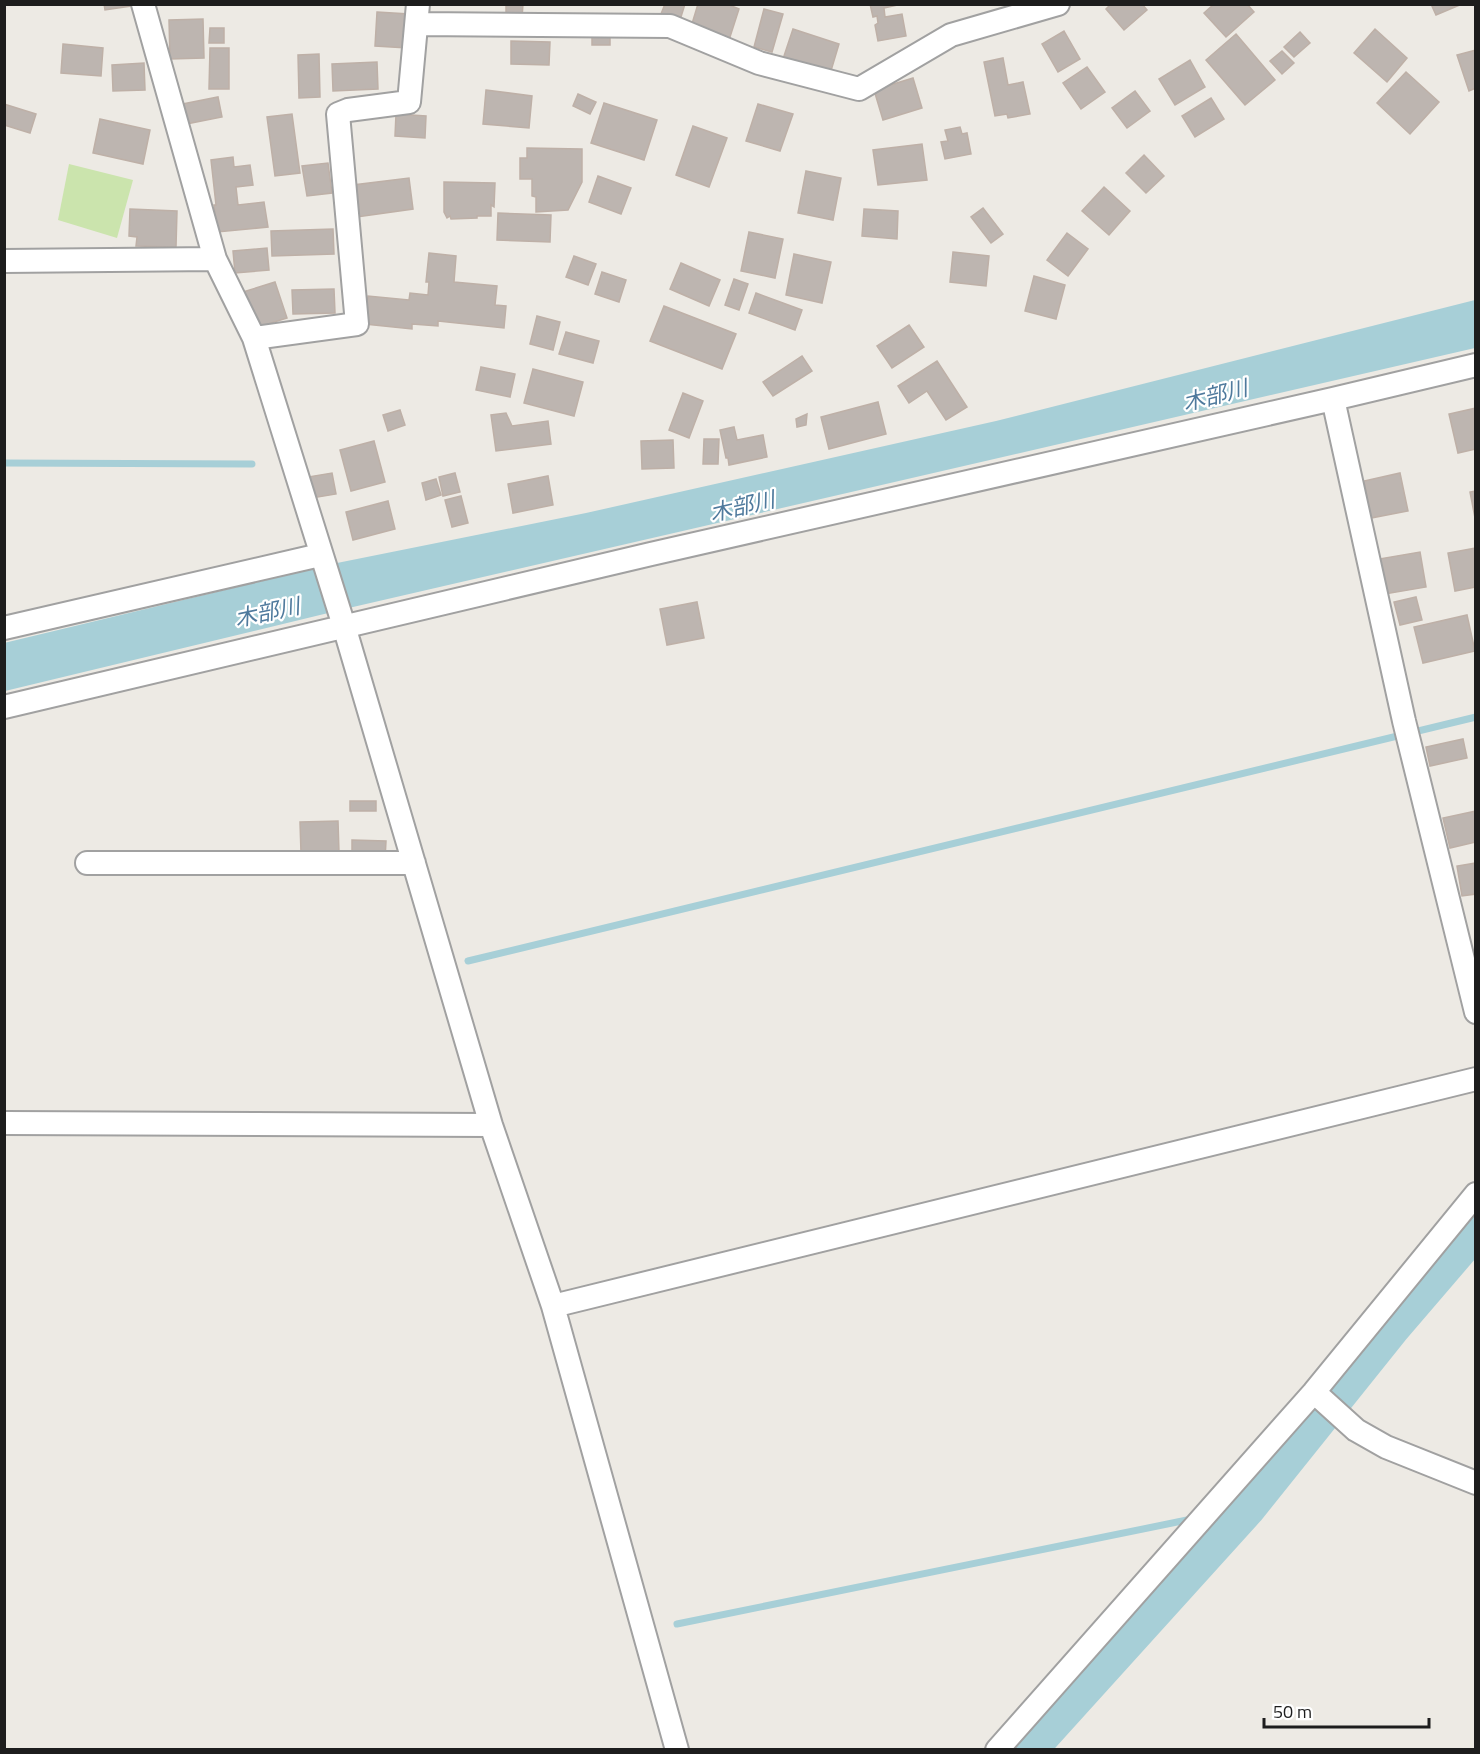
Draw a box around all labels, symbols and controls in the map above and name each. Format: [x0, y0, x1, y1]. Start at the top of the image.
water label: 木部川 [1179, 370, 1253, 419]
water label: 木部川 [706, 482, 780, 530]
water label: 木部川 [231, 588, 305, 635]
scale bar [1264, 1691, 1429, 1729]
text: 50 m [1273, 1698, 1312, 1725]

